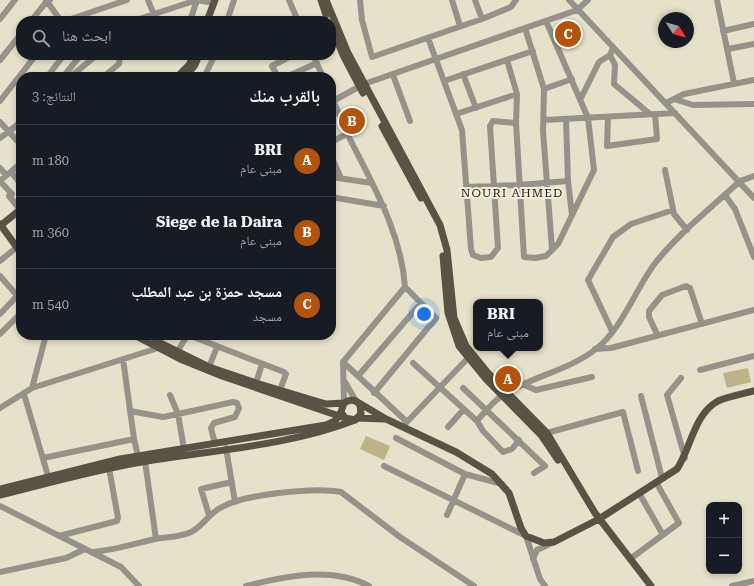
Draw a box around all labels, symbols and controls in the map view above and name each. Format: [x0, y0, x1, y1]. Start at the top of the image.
north arrow [658, 12, 694, 48]
search box [16, 16, 336, 60]
pin: C [555, 19, 581, 49]
icon: search [30, 27, 52, 49]
text: ابحث هنا [62, 27, 112, 45]
text: بالقرب منك [249, 86, 320, 106]
text: النتائج: 3 [32, 89, 76, 104]
pin: B [339, 106, 365, 136]
text: BRI [254, 141, 282, 159]
text: 180 m [32, 153, 69, 168]
text: A [302, 153, 312, 168]
text: مبنى عام [240, 161, 282, 176]
district label: NOURI AHMED [461, 186, 563, 200]
text: Siege de la Daira [156, 213, 282, 231]
text: 360 m [32, 225, 69, 240]
text: B [302, 225, 312, 240]
text: مبنى عام [240, 233, 282, 248]
text: مسجد حمزة بن عبد المطلب [131, 283, 282, 301]
text: 540 m [32, 297, 69, 312]
text: C [302, 297, 312, 312]
popup [473, 299, 543, 351]
your location [414, 304, 434, 324]
text: BRI [487, 305, 515, 323]
text: مسجد [253, 309, 282, 324]
text: مبنى عام [487, 325, 529, 340]
pin: A [495, 364, 521, 394]
map controls [706, 502, 742, 574]
button: + [706, 502, 742, 538]
button: − [706, 538, 742, 574]

